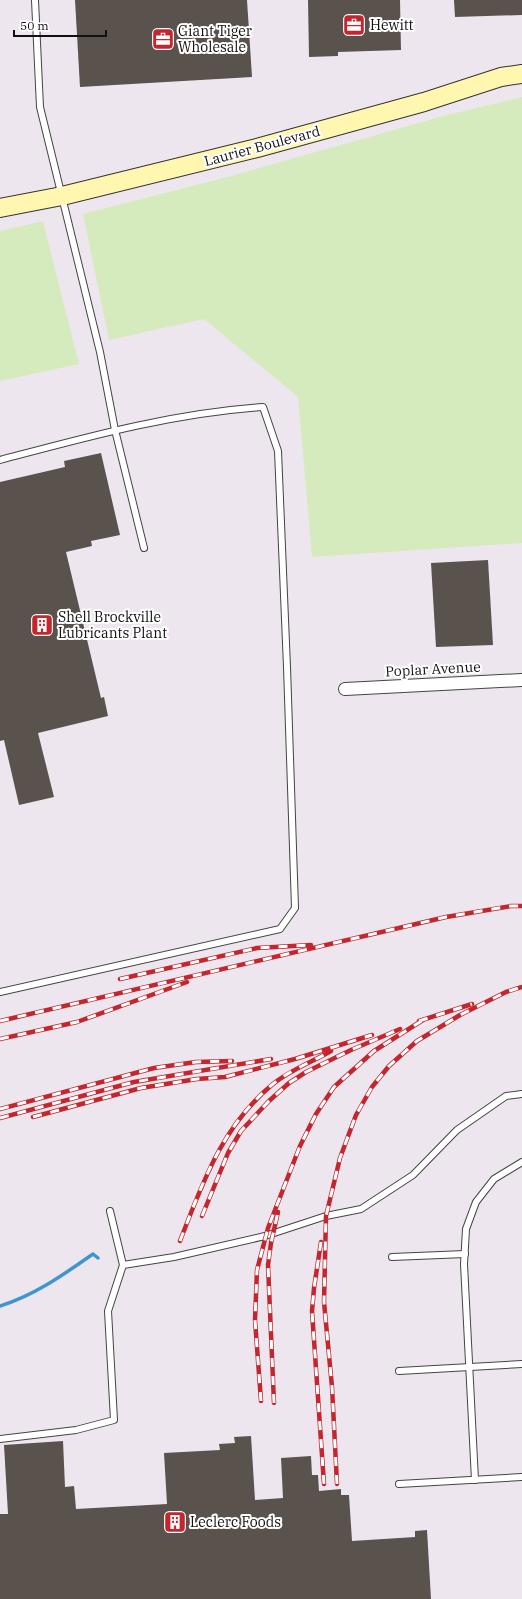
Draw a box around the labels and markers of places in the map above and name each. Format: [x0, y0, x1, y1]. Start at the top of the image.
office icon: Hewitt [341, 12, 367, 38]
place label: Hewitt [370, 16, 414, 34]
place label: Giant Tiger Wholesale [178, 22, 253, 56]
office icon: Giant Tiger Wholesale [150, 26, 176, 52]
place label: Shell Brockville Lubricants Plant [58, 608, 167, 642]
building icon: Shell Brockville Lubricants Plant [29, 612, 55, 638]
building icon: Leclerc Foods [162, 1509, 188, 1535]
place label: Leclerc Foods [190, 1513, 281, 1531]

